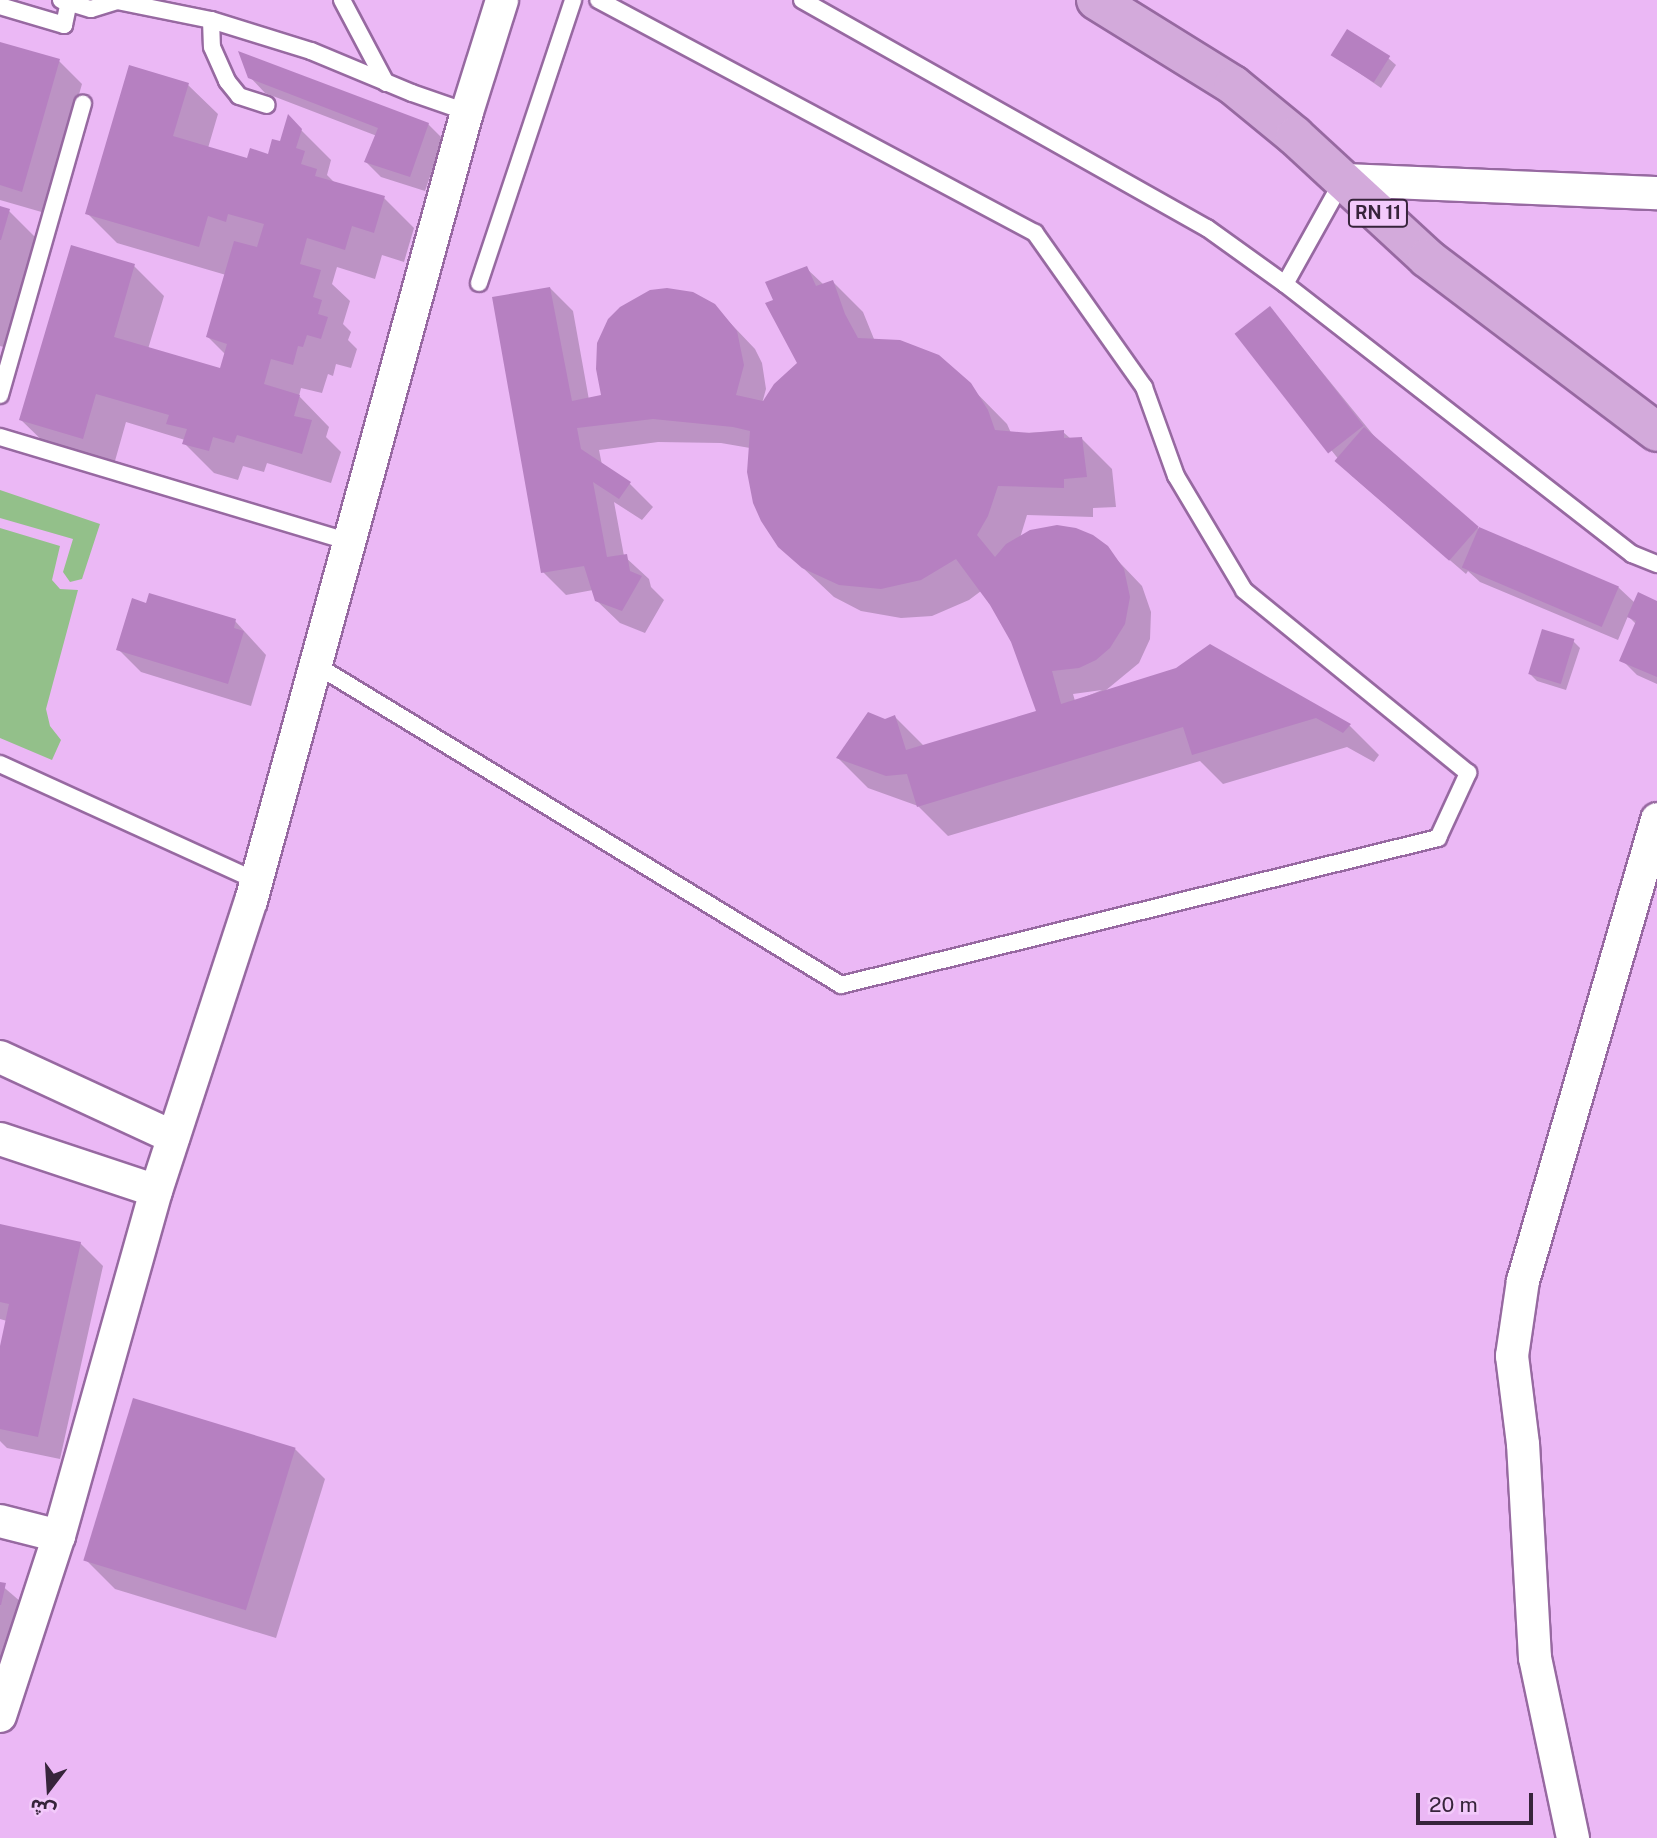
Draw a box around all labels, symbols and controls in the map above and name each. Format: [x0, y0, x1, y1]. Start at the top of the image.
road number: RN 11 [1346, 198, 1410, 228]
north arrow [14, 1754, 84, 1824]
scale bar [1419, 1778, 1536, 1822]
text: 20 m [1429, 1792, 1478, 1817]
text: ش [27, 1795, 59, 1823]

